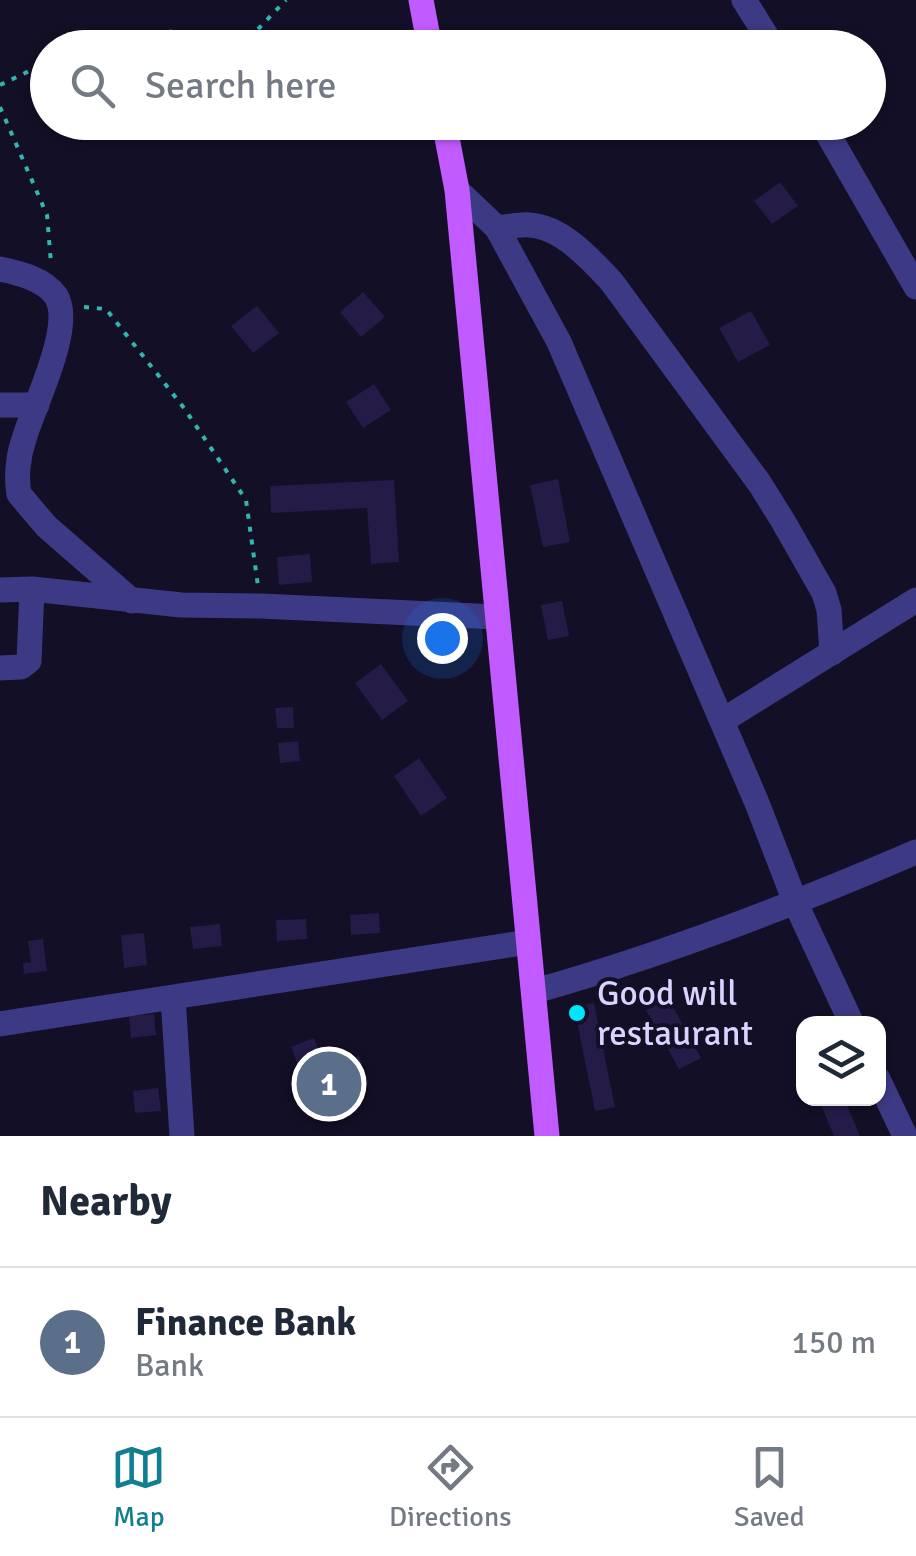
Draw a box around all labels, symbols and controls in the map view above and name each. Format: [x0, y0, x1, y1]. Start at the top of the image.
search box [30, 30, 886, 140]
icon: search [65, 58, 120, 113]
text: Search here [145, 62, 337, 109]
your location [417, 613, 468, 664]
place label: Good will restaurant [597, 972, 753, 1055]
marker: Good will restaurant [566, 1002, 588, 1024]
map controls [796, 1016, 886, 1106]
button: layers [796, 1016, 886, 1106]
pin: 1 [296, 1046, 362, 1122]
text: Nearby [40, 1176, 172, 1227]
text: Finance Bank [135, 1299, 356, 1346]
text: 1 [64, 1323, 81, 1362]
text: 150 m [792, 1323, 876, 1362]
text: Bank [135, 1346, 204, 1385]
tab: Map [111, 1440, 166, 1534]
tab: Directions [389, 1440, 511, 1534]
tab: Saved [734, 1440, 805, 1534]

